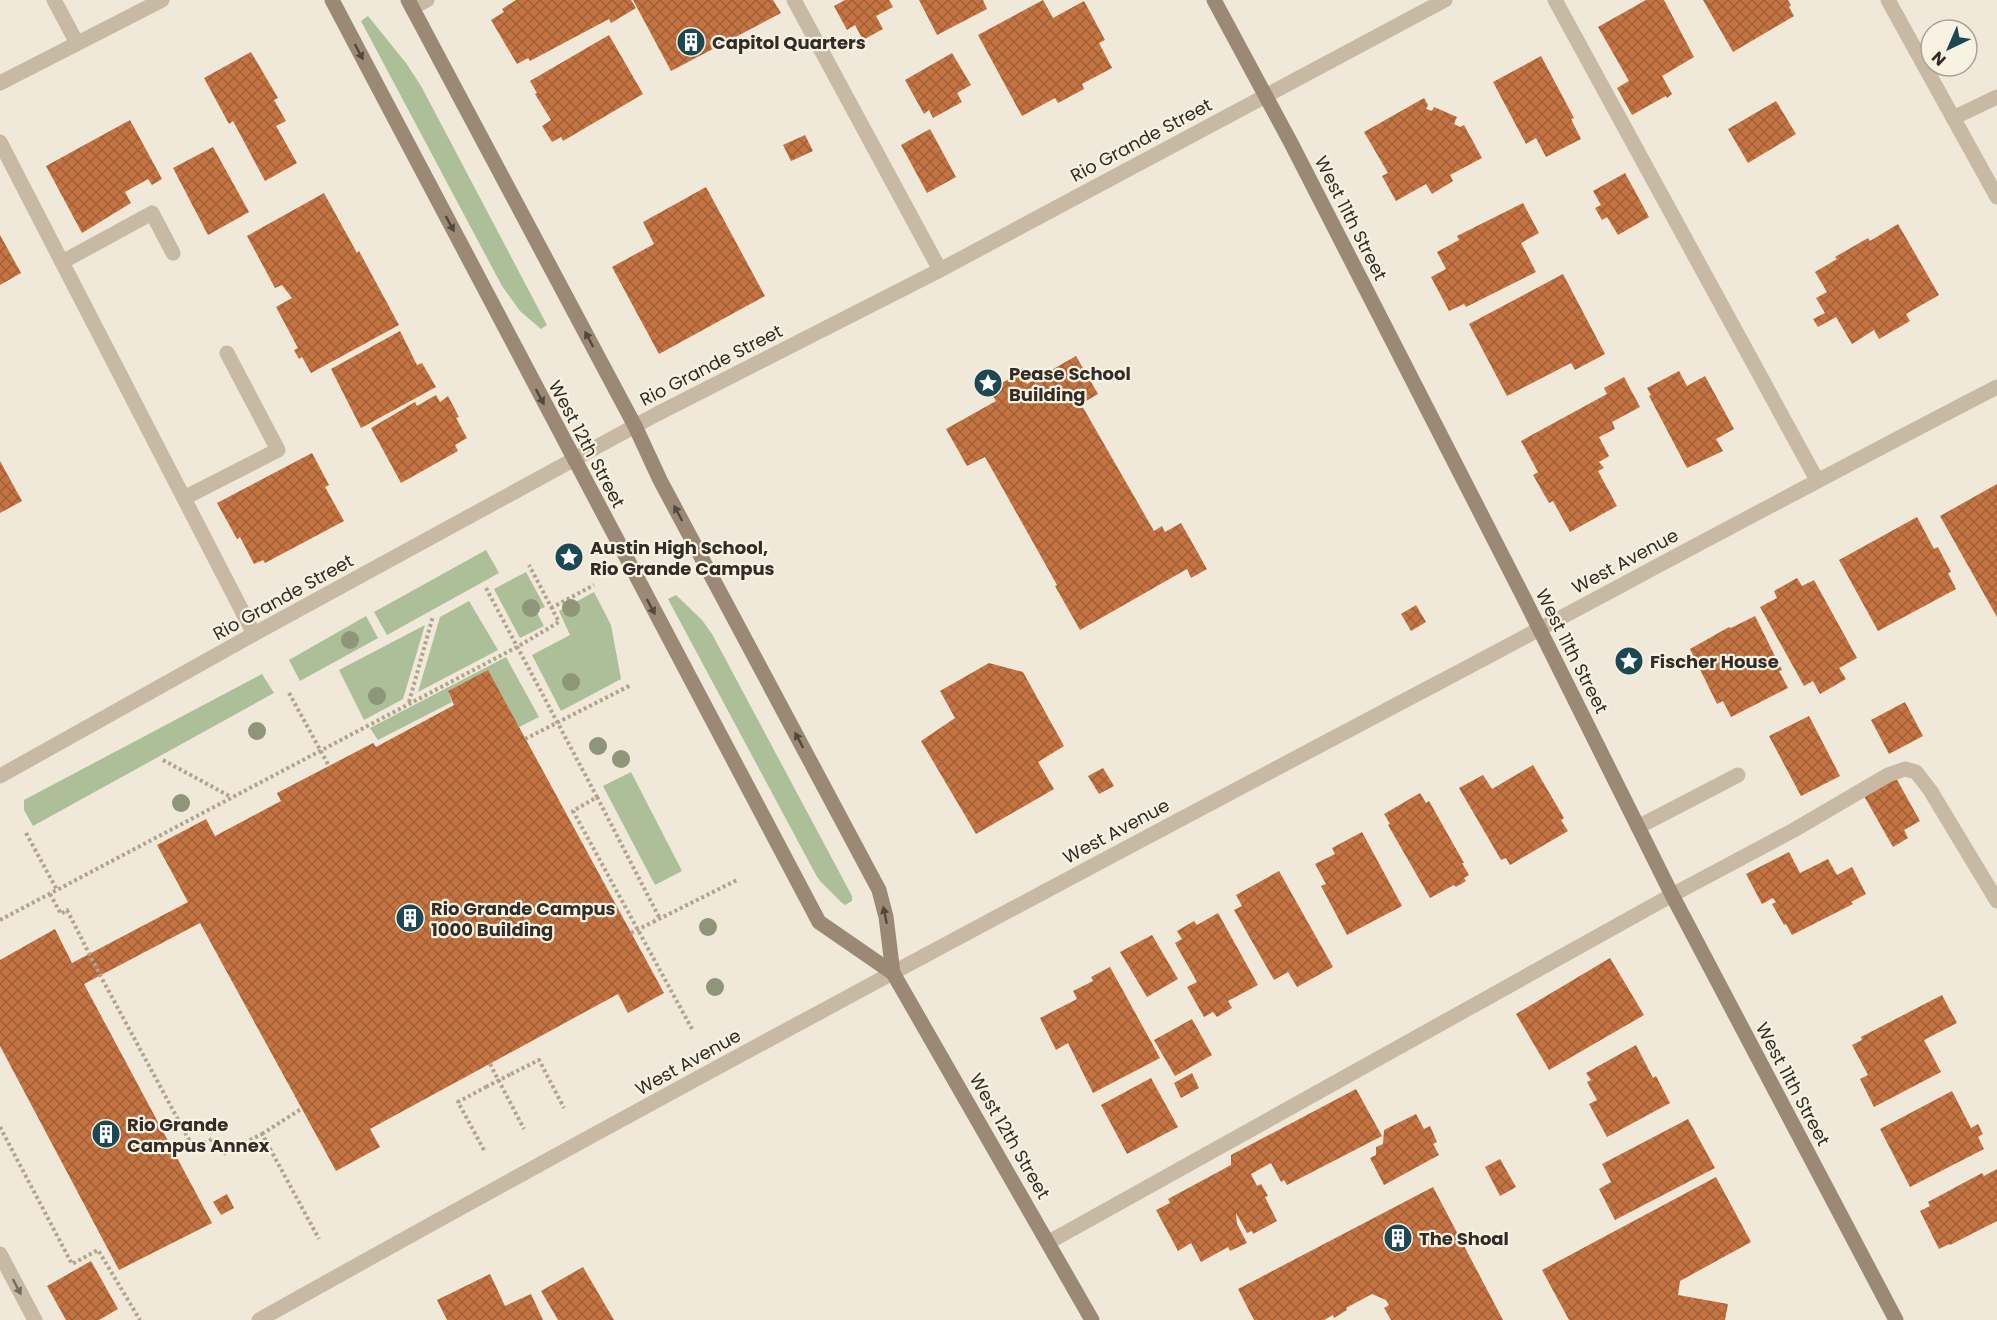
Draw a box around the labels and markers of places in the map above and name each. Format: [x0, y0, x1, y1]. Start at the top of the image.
building icon: Capitol Quarters [675, 26, 707, 58]
place label: Capitol Quarters [712, 30, 866, 55]
place label: Pease School Building [1009, 361, 1131, 407]
place icon: Pease School Building [972, 367, 1004, 399]
place label: Austin High School, Rio Grande Campus [590, 535, 775, 581]
place icon: Austin High School, Rio Grande Campus [553, 541, 585, 573]
place icon: Fischer House [1613, 645, 1645, 677]
place label: Fischer House [1650, 649, 1779, 674]
place label: Rio Grande Campus 1000 Building [431, 896, 616, 942]
building icon: Rio Grande Campus 1000 Building [394, 902, 426, 934]
place label: Rio Grande Campus Annex [127, 1112, 270, 1158]
building icon: Rio Grande Campus Annex [90, 1118, 122, 1150]
building icon: The Shoal [1382, 1222, 1414, 1254]
place label: The Shoal [1419, 1226, 1509, 1251]

